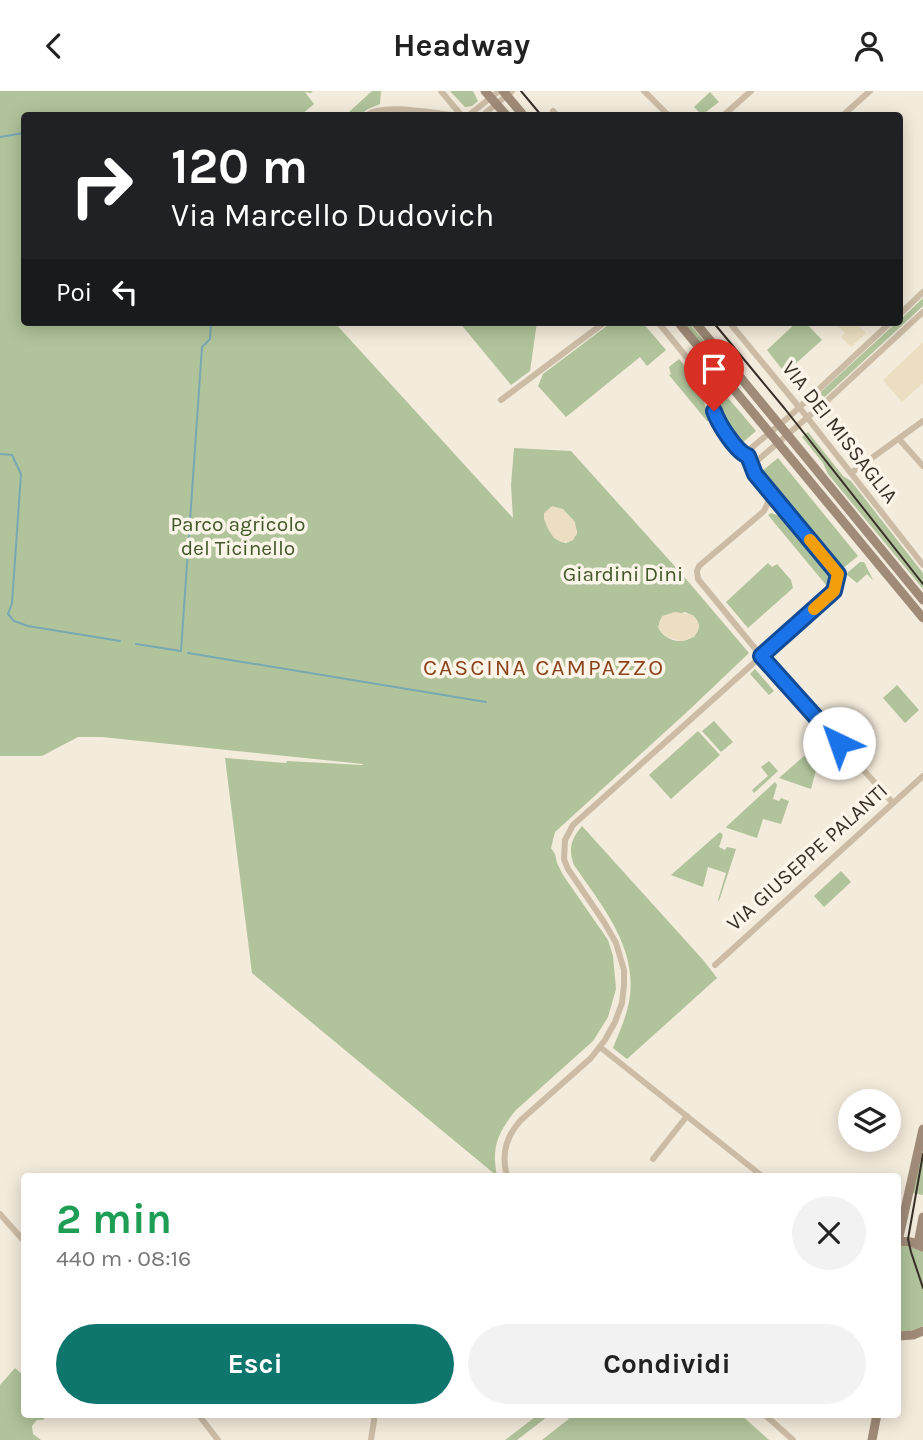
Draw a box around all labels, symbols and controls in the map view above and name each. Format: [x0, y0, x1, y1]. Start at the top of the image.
icon: back [35, 27, 73, 65]
text: Headway [393, 27, 530, 64]
icon: person [850, 27, 888, 65]
text: 120 m [171, 138, 308, 195]
icon: right [56, 140, 147, 231]
text: Via Marcello Dudovich [171, 197, 494, 234]
icon: left [106, 273, 144, 311]
text: Poi [56, 277, 92, 308]
pin [684, 339, 744, 411]
icon: arrive [695, 350, 733, 388]
street label: VIA DEI MISSAGLIA [777, 356, 903, 508]
park label: Parco agricolo del Ticinello [170, 512, 306, 560]
park label: Giardini Dini [563, 562, 683, 586]
district label: CASCINA CAMPAZZO [423, 654, 665, 681]
position arrow [802, 706, 876, 780]
street label: VIA GIUSEPPE PALANTI [722, 779, 892, 935]
map controls [838, 1089, 901, 1152]
button: layers [838, 1089, 901, 1152]
text: 2 min [56, 1194, 172, 1244]
button: close [792, 1196, 866, 1270]
text: 440 m · 08:16 [56, 1245, 191, 1272]
button: Esci [56, 1324, 454, 1404]
button: Condividi [468, 1324, 866, 1404]

